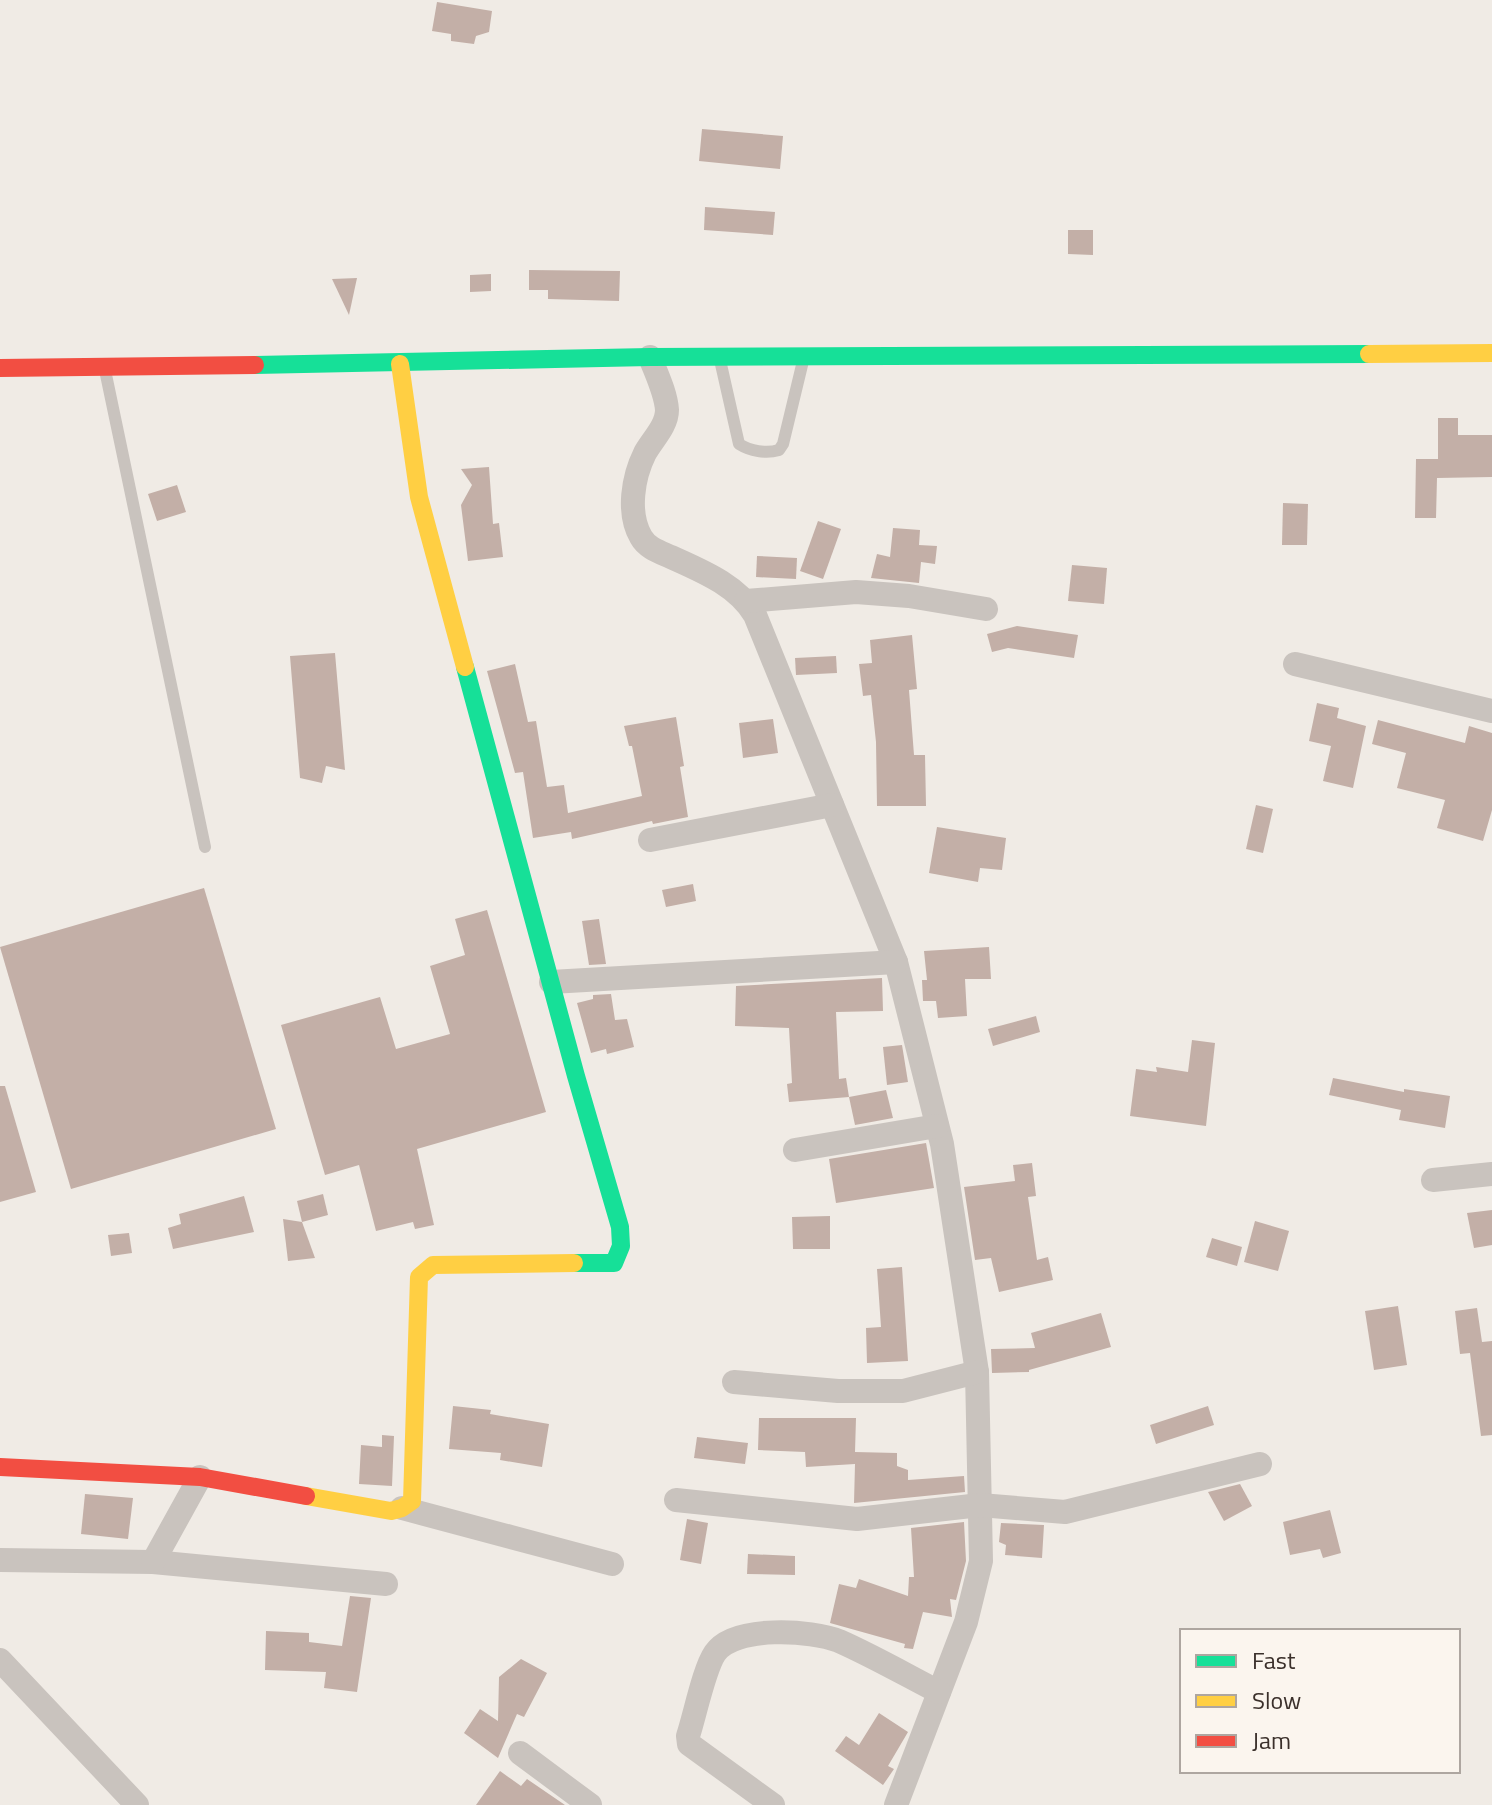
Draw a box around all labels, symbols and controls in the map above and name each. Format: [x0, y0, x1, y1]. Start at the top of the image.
legend [1180, 1629, 1460, 1773]
text: Fast [1252, 1642, 1296, 1678]
text: Slow [1252, 1682, 1301, 1718]
text: Jam [1252, 1722, 1291, 1758]

